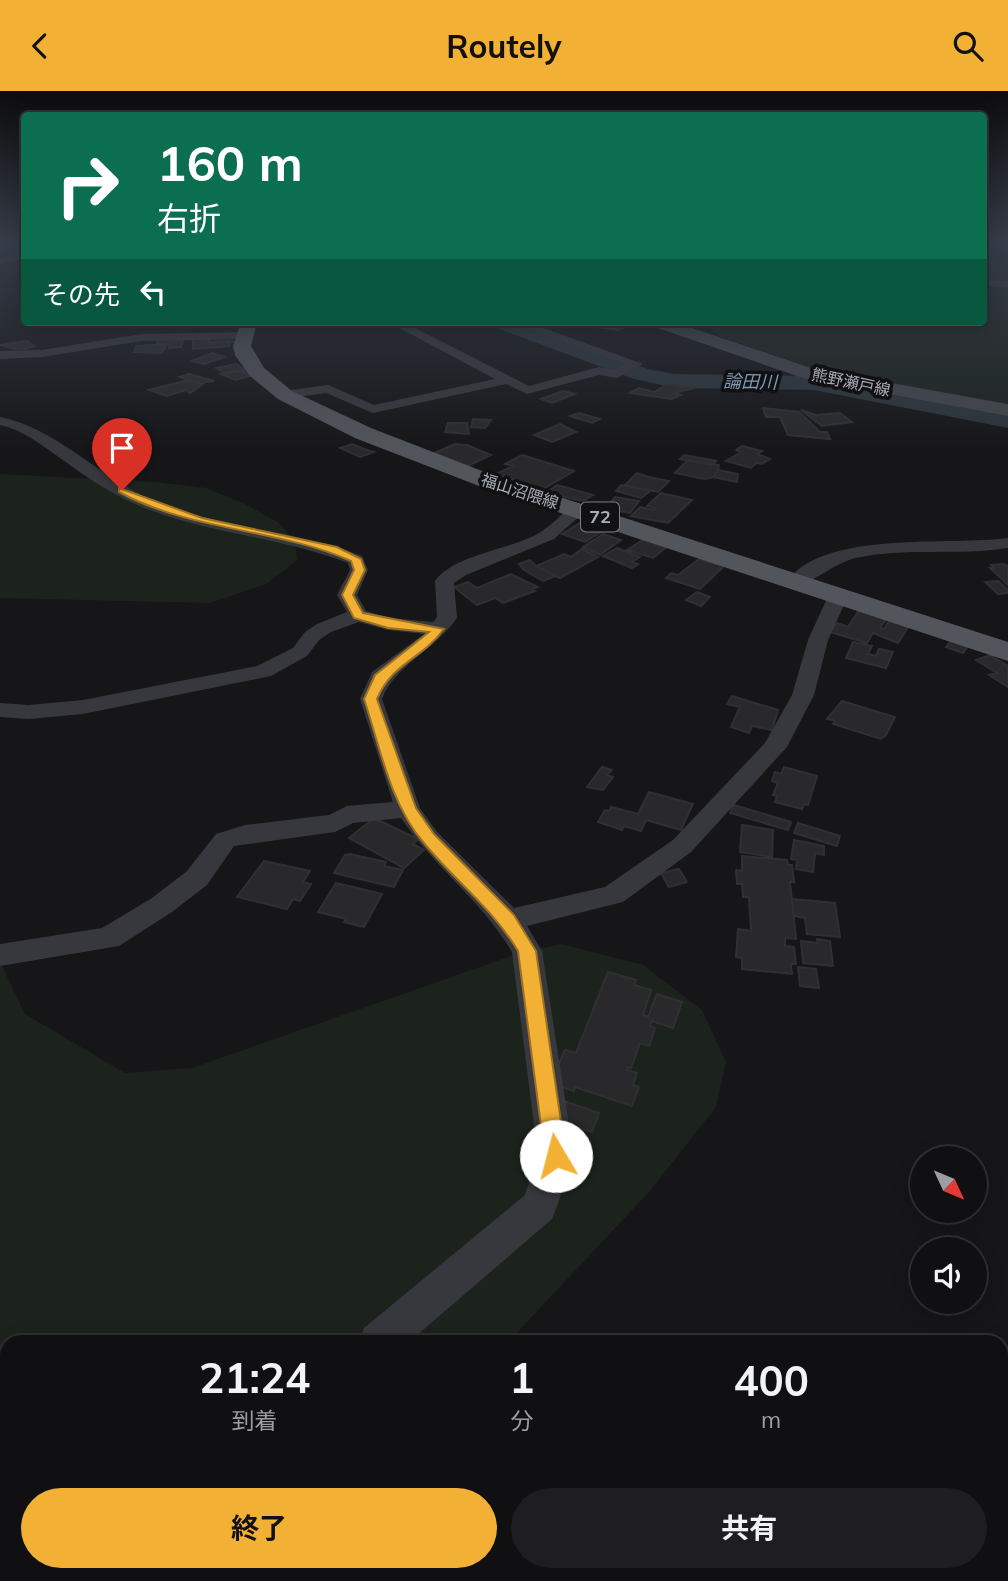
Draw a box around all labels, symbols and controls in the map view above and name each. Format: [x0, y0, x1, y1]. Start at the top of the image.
text: Routely [446, 26, 562, 66]
icon: back [21, 27, 59, 65]
icon: search [949, 27, 987, 65]
text: 160 m [157, 132, 303, 193]
icon: right [42, 140, 133, 231]
text: 右折 [157, 198, 221, 238]
icon: left [134, 273, 172, 311]
text: その先 [42, 278, 120, 311]
street label: 熊野瀬戸線 [810, 364, 892, 400]
water label: 論田川 [723, 370, 779, 394]
pin [92, 418, 152, 490]
icon: arrive [103, 429, 141, 467]
street label: 福山沼隈線 [479, 469, 561, 513]
road number: 72 [581, 503, 619, 531]
position arrow [519, 1119, 593, 1193]
north arrow [910, 1146, 987, 1223]
map controls [910, 1146, 987, 1314]
button: sound [910, 1237, 987, 1314]
text: 21:24 [199, 1351, 310, 1404]
text: 1 [509, 1351, 534, 1404]
text: 400 [733, 1354, 809, 1407]
text: m [761, 1405, 781, 1434]
text: 到着 [232, 1406, 278, 1435]
text: 分 [510, 1406, 533, 1435]
button: 終了 [21, 1488, 497, 1568]
button: 共有 [511, 1488, 987, 1568]

